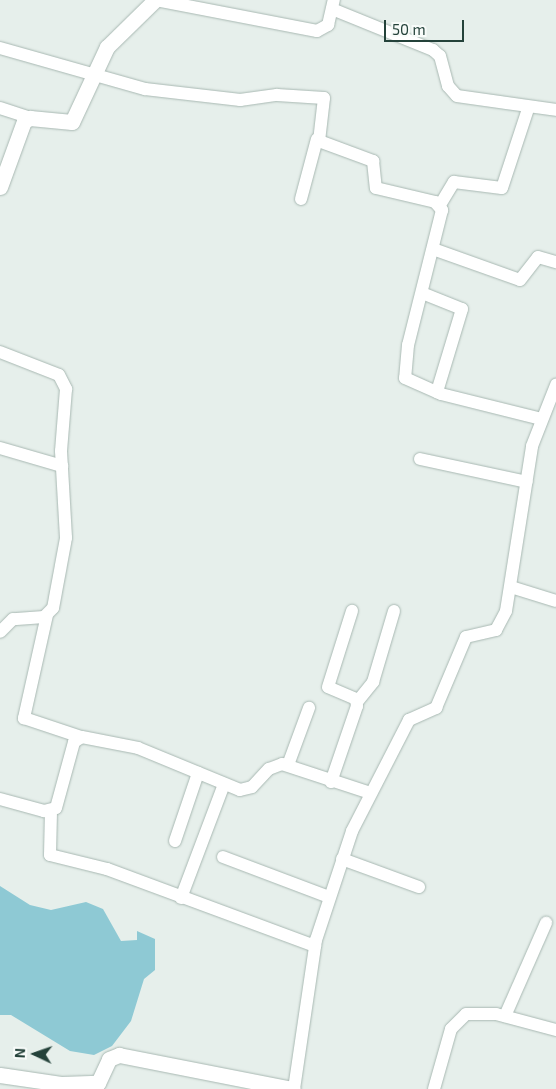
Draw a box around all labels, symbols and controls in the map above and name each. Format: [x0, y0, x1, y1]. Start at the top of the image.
scale bar [386, 10, 466, 42]
text: 50 m [392, 20, 426, 38]
north arrow [10, 1029, 60, 1079]
text: N [11, 1048, 28, 1059]

